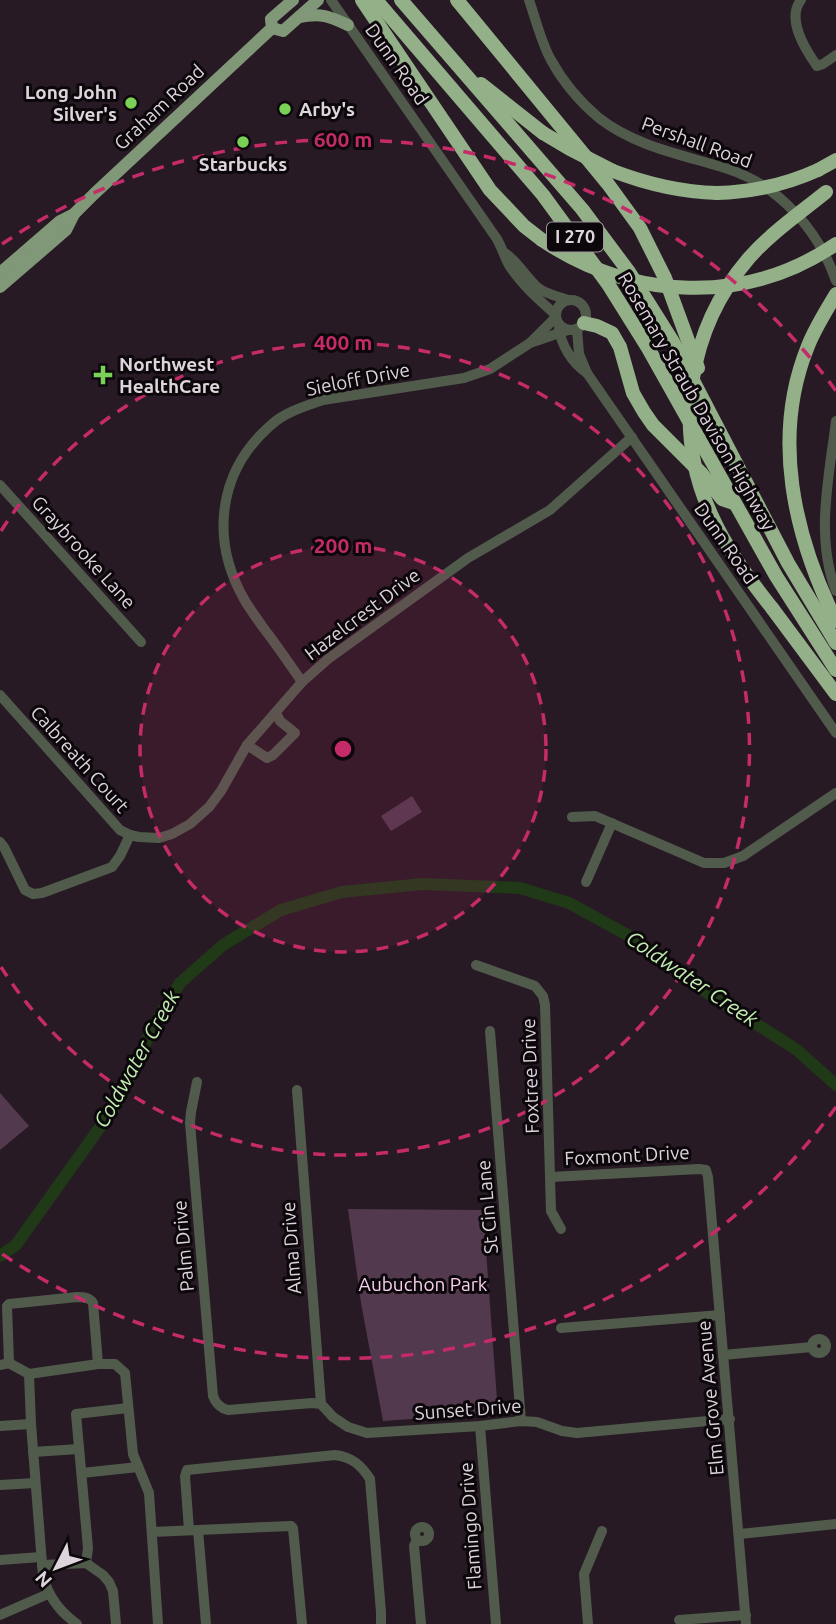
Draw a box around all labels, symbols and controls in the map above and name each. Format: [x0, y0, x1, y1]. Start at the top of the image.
street label: Dunn Road [361, 19, 433, 109]
street label: Graham Road [110, 60, 208, 154]
place label: Long John Silver's [25, 81, 117, 125]
marker: Long John Silver's [123, 95, 139, 111]
place label: Arby's [299, 98, 355, 120]
marker: Arby's [277, 101, 293, 117]
street label: Pershall Road [639, 112, 755, 172]
text: 600 m [314, 127, 372, 151]
marker: Starbucks [235, 134, 251, 150]
place label: Starbucks [199, 153, 287, 175]
road number: I 270 [547, 222, 603, 251]
street label: Rosemary Straub Davison Highway [614, 268, 780, 534]
text: 400 m [314, 330, 372, 354]
place label: Northwest HealthCare [119, 353, 220, 397]
street label: Sieloff Drive [304, 358, 412, 400]
marker: Northwest HealthCare [93, 365, 113, 385]
street label: Graybrooke Lane [28, 491, 140, 613]
street label: Dunn Road [690, 498, 762, 588]
text: 200 m [314, 533, 372, 557]
street label: Hazelcrest Drive [300, 564, 424, 664]
street label: Calbreath Court [26, 701, 134, 817]
centre of rings [331, 737, 355, 761]
water label: Coldwater Creek [622, 925, 763, 1031]
water label: Coldwater Creek [88, 985, 184, 1132]
street label: Foxtree Drive [517, 1018, 543, 1134]
street label: Foxmont Drive [564, 1141, 690, 1169]
street label: St Cin Lane [472, 1159, 502, 1255]
street label: Palm Drive [168, 1199, 198, 1293]
street label: Alma Drive [277, 1201, 305, 1295]
park label: Aubuchon Park [359, 1273, 488, 1295]
street label: Elm Grove Avenue [692, 1320, 728, 1476]
street label: Sunset Drive [414, 1394, 522, 1424]
street label: Flamingo Drive [455, 1461, 485, 1591]
north arrow [21, 1533, 91, 1603]
text: N [30, 1567, 56, 1592]

